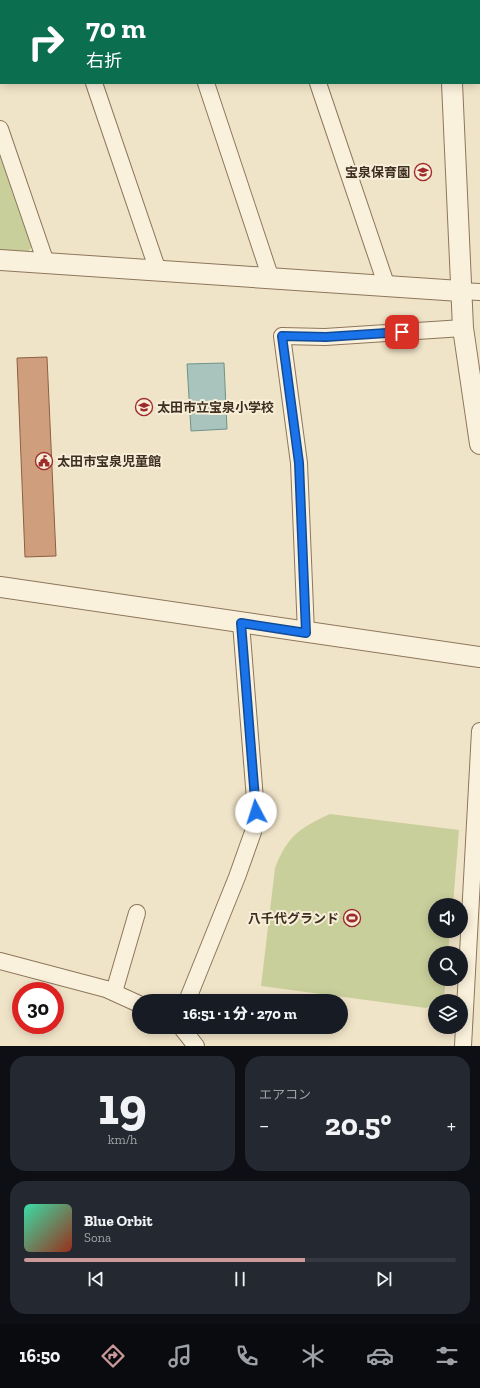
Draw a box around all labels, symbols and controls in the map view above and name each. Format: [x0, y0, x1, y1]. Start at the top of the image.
text: 70 m [86, 12, 146, 45]
icon: right [20, 16, 72, 68]
text: 右折 [86, 50, 122, 72]
school or university icon: 宝泉保育園 [413, 162, 433, 182]
place label: 宝泉保育園 [345, 165, 410, 180]
pin [385, 315, 419, 349]
icon: arrive [391, 321, 413, 343]
school or university icon: 太田市立宝泉小学校 [134, 397, 154, 417]
place label: 太田市立宝泉小学校 [157, 400, 274, 415]
public building icon: 太田市宝泉児童館 [34, 451, 54, 471]
place label: 太田市宝泉児童館 [57, 454, 161, 469]
position arrow [235, 791, 277, 833]
map controls [428, 898, 468, 1034]
button: sound [428, 898, 468, 938]
sports icon: 八千代グランド [342, 908, 362, 928]
place label: 八千代グランド [248, 911, 339, 926]
button: search [428, 946, 468, 986]
speed limit sign: 30 [12, 982, 64, 1034]
button: layers [428, 994, 468, 1034]
text: 16:51 · 1 分 · 270 m [183, 1005, 297, 1023]
text: 19 [98, 1075, 147, 1137]
text: エアコン [259, 1087, 311, 1102]
text: 20.5° [325, 1107, 391, 1143]
text: − [259, 1112, 269, 1139]
text: + [447, 1112, 456, 1139]
text: km/h [108, 1132, 137, 1147]
text: Blue Orbit [84, 1212, 152, 1230]
text: Sona [84, 1230, 111, 1245]
icon: previous [85, 1268, 107, 1290]
icon: pause [229, 1268, 251, 1290]
icon: next [373, 1268, 395, 1290]
icon: directions [99, 1342, 127, 1370]
icon: music [166, 1342, 194, 1370]
icon: phone [233, 1342, 261, 1370]
icon: climate [299, 1342, 327, 1370]
icon: car [366, 1342, 394, 1370]
icon: filters [433, 1342, 461, 1370]
text: 16:50 [19, 1345, 61, 1367]

